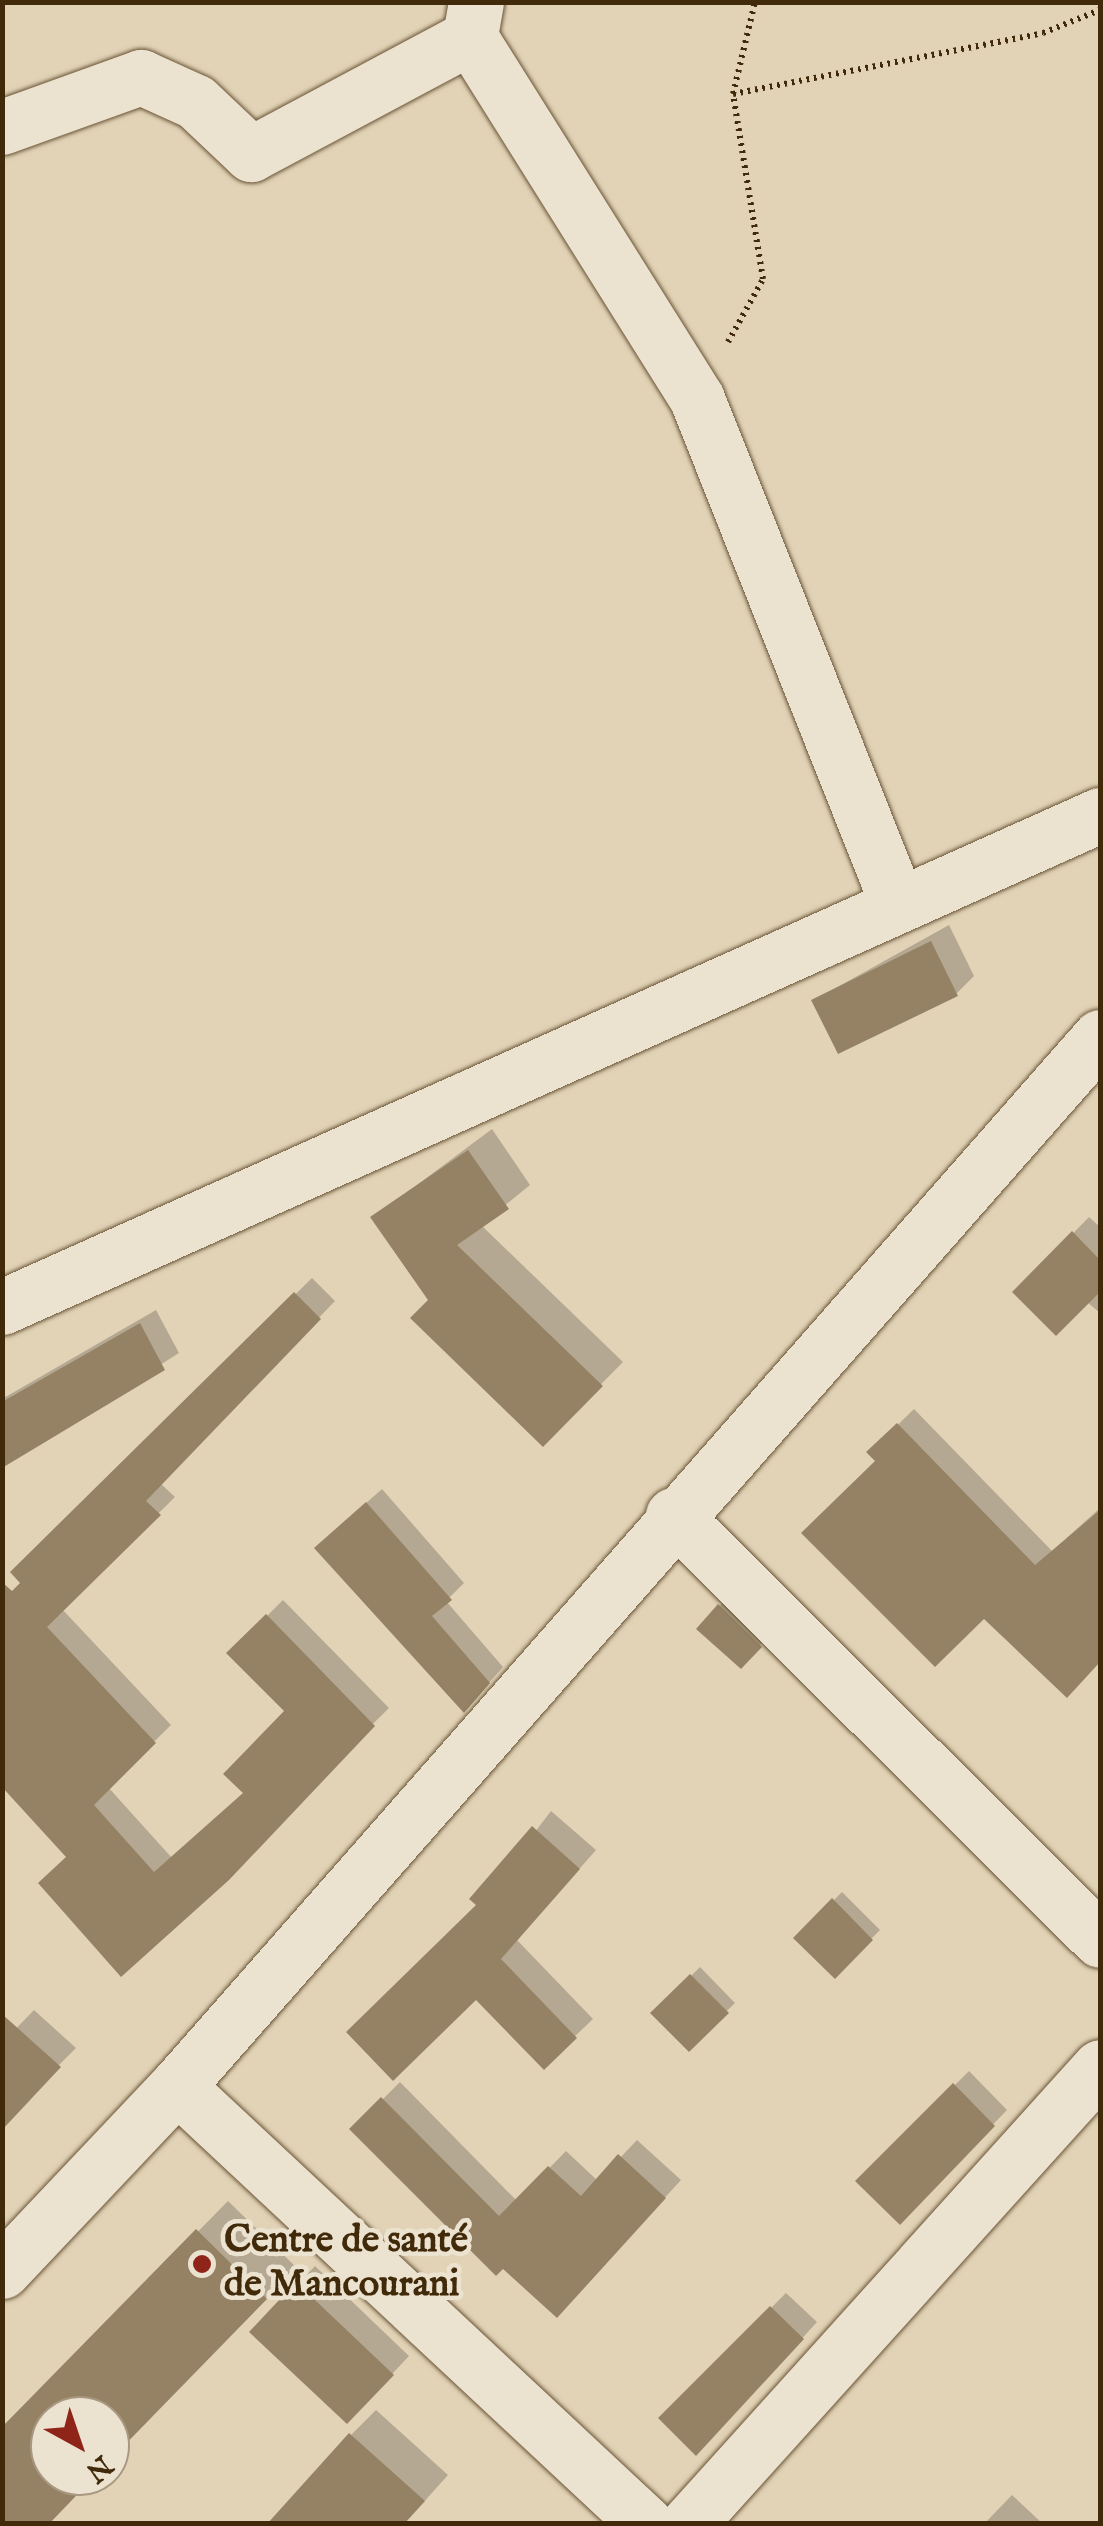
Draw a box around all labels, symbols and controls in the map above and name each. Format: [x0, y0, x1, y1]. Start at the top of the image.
place label: Centre de santé de Mancourani [224, 2219, 468, 2308]
marker: Centre de santé de Mancourani [189, 2251, 215, 2277]
north arrow [30, 2396, 130, 2496]
text: N [78, 2447, 119, 2489]

